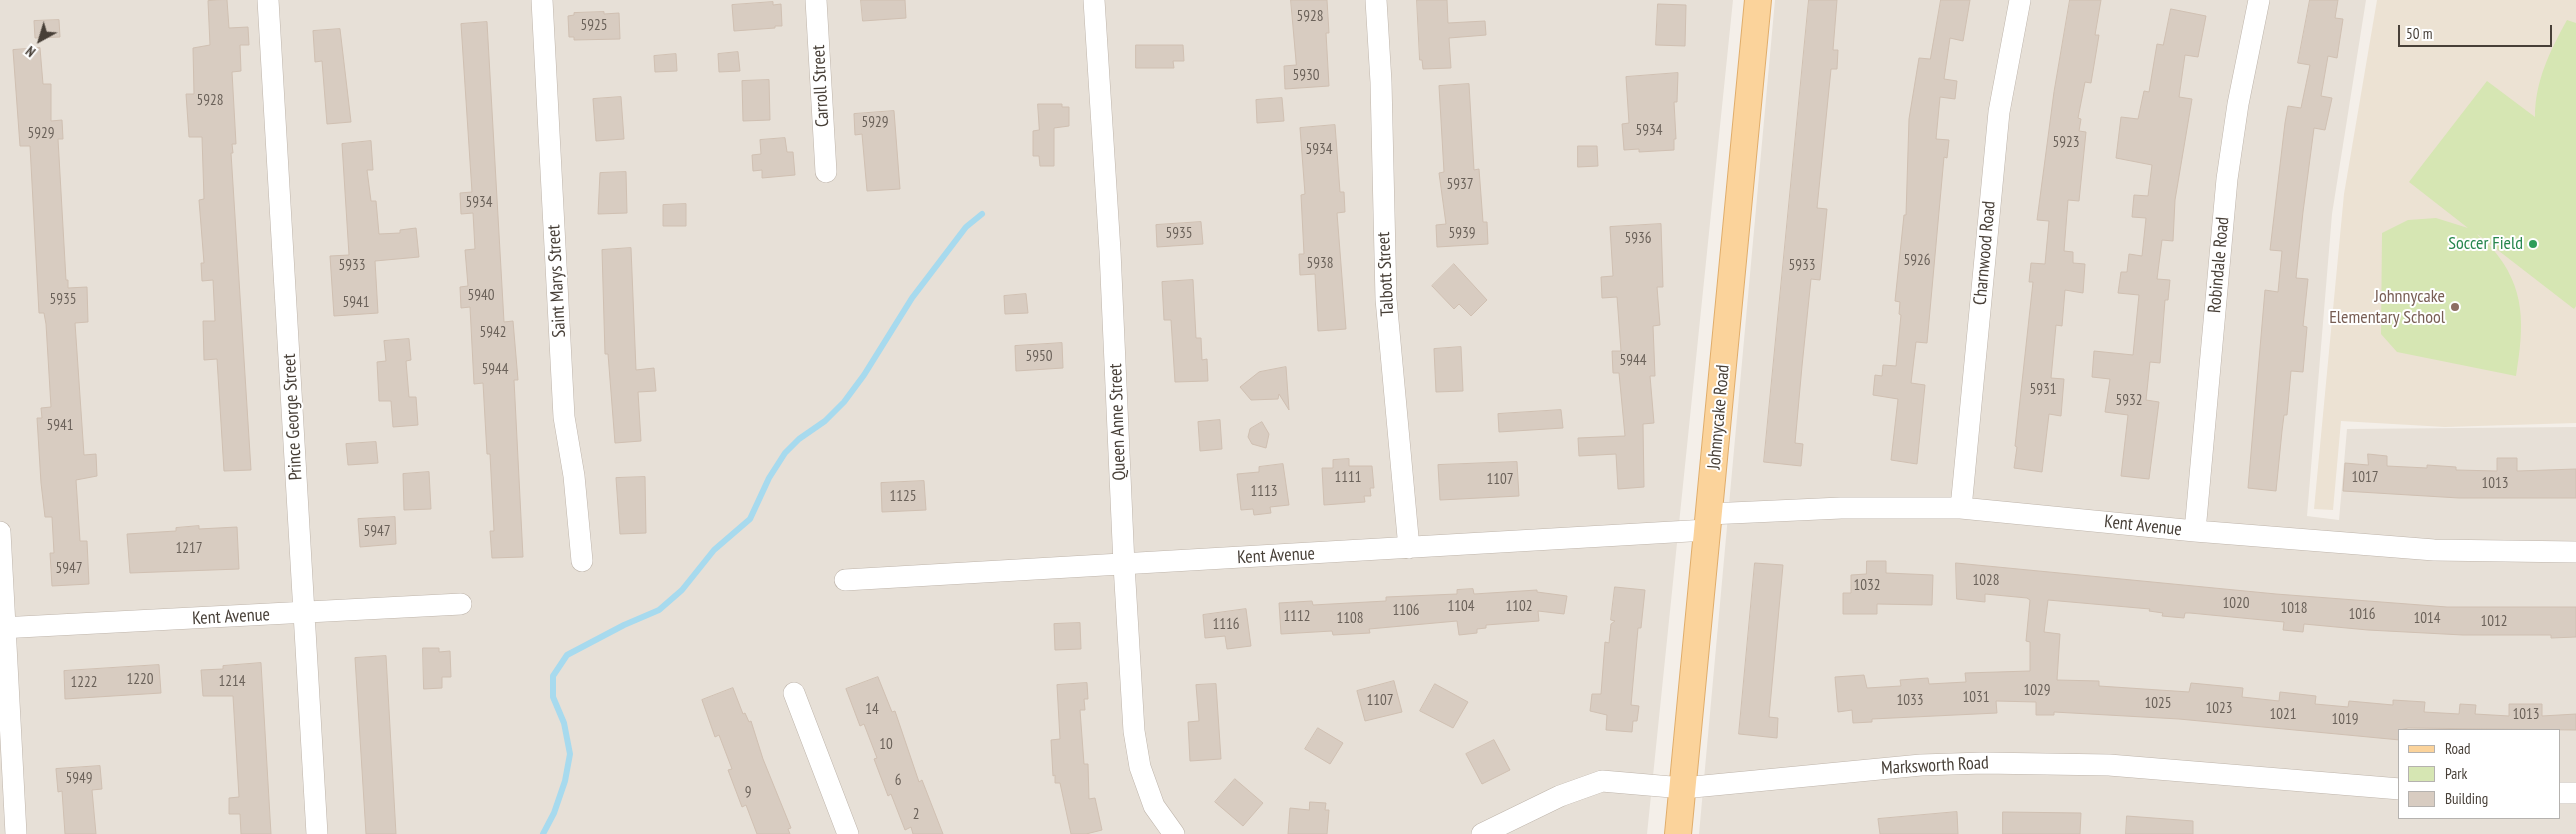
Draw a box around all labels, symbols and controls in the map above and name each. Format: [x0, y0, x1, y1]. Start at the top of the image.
house number: 5928 [1297, 8, 1323, 26]
north arrow [15, 15, 65, 65]
scale bar [2401, 15, 2555, 47]
house number: 5925 [581, 17, 607, 35]
text: 50 m [2406, 24, 2432, 43]
text: N [22, 42, 39, 61]
street label: Carroll Street [808, 44, 834, 128]
house number: 5930 [1293, 67, 1319, 85]
house number: 5928 [197, 92, 223, 110]
house number: 5929 [862, 114, 888, 132]
house number: 5934 [1636, 122, 1662, 140]
house number: 5929 [28, 125, 54, 143]
house number: 5923 [2053, 134, 2079, 152]
house number: 5934 [1306, 141, 1332, 159]
house number: 5937 [1447, 176, 1473, 194]
house number: 5934 [466, 194, 492, 212]
street label: Charnwood Road [1970, 200, 2000, 306]
street label: Robindale Road [2204, 216, 2234, 314]
street label: Saint Marys Street [543, 224, 571, 338]
house number: 5935 [1166, 225, 1192, 243]
house number: 5939 [1449, 225, 1475, 243]
house number: 5936 [1625, 230, 1651, 248]
street label: Talbott Street [1373, 231, 1399, 317]
place label: Soccer Field [2448, 233, 2523, 255]
marker: Soccer Field [2527, 238, 2539, 250]
house number: 5926 [1904, 252, 1930, 270]
house number: 5938 [1307, 255, 1333, 273]
house number: 5933 [339, 257, 365, 275]
house number: 5933 [1789, 257, 1815, 275]
place label: Johnnycake Elementary School [2329, 286, 2445, 328]
house number: 5940 [468, 287, 494, 305]
house number: 5935 [50, 291, 76, 309]
house number: 5941 [343, 294, 369, 312]
marker: Johnnycake Elementary School [2449, 301, 2461, 313]
house number: 5942 [480, 324, 506, 342]
house number: 5950 [1026, 348, 1052, 366]
house number: 5944 [1620, 352, 1646, 370]
street label: Prince George Street [279, 353, 307, 481]
house number: 5944 [482, 361, 508, 379]
street label: Queen Anne Street [1105, 363, 1131, 481]
street label: Johnnycake Road [1704, 364, 1734, 470]
house number: 5931 [2030, 381, 2056, 399]
house number: 5932 [2116, 392, 2142, 410]
house number: 5941 [47, 417, 73, 435]
house number: 1111 [1335, 469, 1361, 487]
house number: 1017 [2352, 469, 2378, 487]
house number: 1107 [1487, 471, 1513, 489]
house number: 1013 [2482, 475, 2508, 493]
house number: 1113 [1251, 483, 1277, 501]
house number: 1125 [890, 488, 916, 506]
street label: Kent Avenue [2103, 511, 2183, 541]
house number: 5947 [364, 523, 390, 541]
house number: 1217 [176, 540, 202, 558]
street label: Kent Avenue [1237, 543, 1315, 569]
house number: 5947 [56, 560, 82, 578]
house number: 1028 [1973, 572, 1999, 590]
house number: 1032 [1854, 577, 1880, 595]
house number: 1020 [2223, 595, 2249, 613]
house number: 1104 [1448, 598, 1474, 616]
house number: 1102 [1506, 598, 1532, 616]
house number: 1018 [2281, 600, 2307, 618]
house number: 1106 [1393, 602, 1419, 620]
street label: Kent Avenue [192, 604, 270, 630]
house number: 1016 [2349, 606, 2375, 624]
house number: 1112 [1284, 608, 1310, 626]
house number: 1108 [1337, 610, 1363, 628]
house number: 1014 [2414, 610, 2440, 628]
house number: 1012 [2481, 613, 2507, 631]
house number: 1116 [1213, 616, 1239, 634]
house number: 1220 [127, 671, 153, 689]
house number: 1214 [219, 673, 245, 691]
house number: 1222 [71, 674, 97, 692]
house number: 1029 [2024, 682, 2050, 700]
house number: 1031 [1963, 689, 1989, 707]
house number: 1107 [1367, 692, 1393, 710]
house number: 1033 [1897, 692, 1923, 710]
house number: 1025 [2145, 695, 2171, 713]
house number: 1023 [2206, 700, 2232, 718]
house number: 14 [865, 701, 879, 719]
house number: 1021 [2270, 706, 2296, 724]
house number: 1013 [2513, 706, 2539, 724]
house number: 1019 [2332, 711, 2358, 729]
legend [2398, 729, 2561, 819]
house number: 10 [879, 736, 893, 754]
text: Road [2445, 739, 2471, 758]
street label: Marksworth Road [1881, 752, 1989, 780]
text: Park [2445, 764, 2467, 783]
house number: 5949 [66, 770, 92, 788]
house number: 6 [895, 772, 901, 790]
house number: 9 [745, 784, 751, 802]
text: Building [2445, 789, 2488, 808]
house number: 2 [913, 806, 919, 824]

